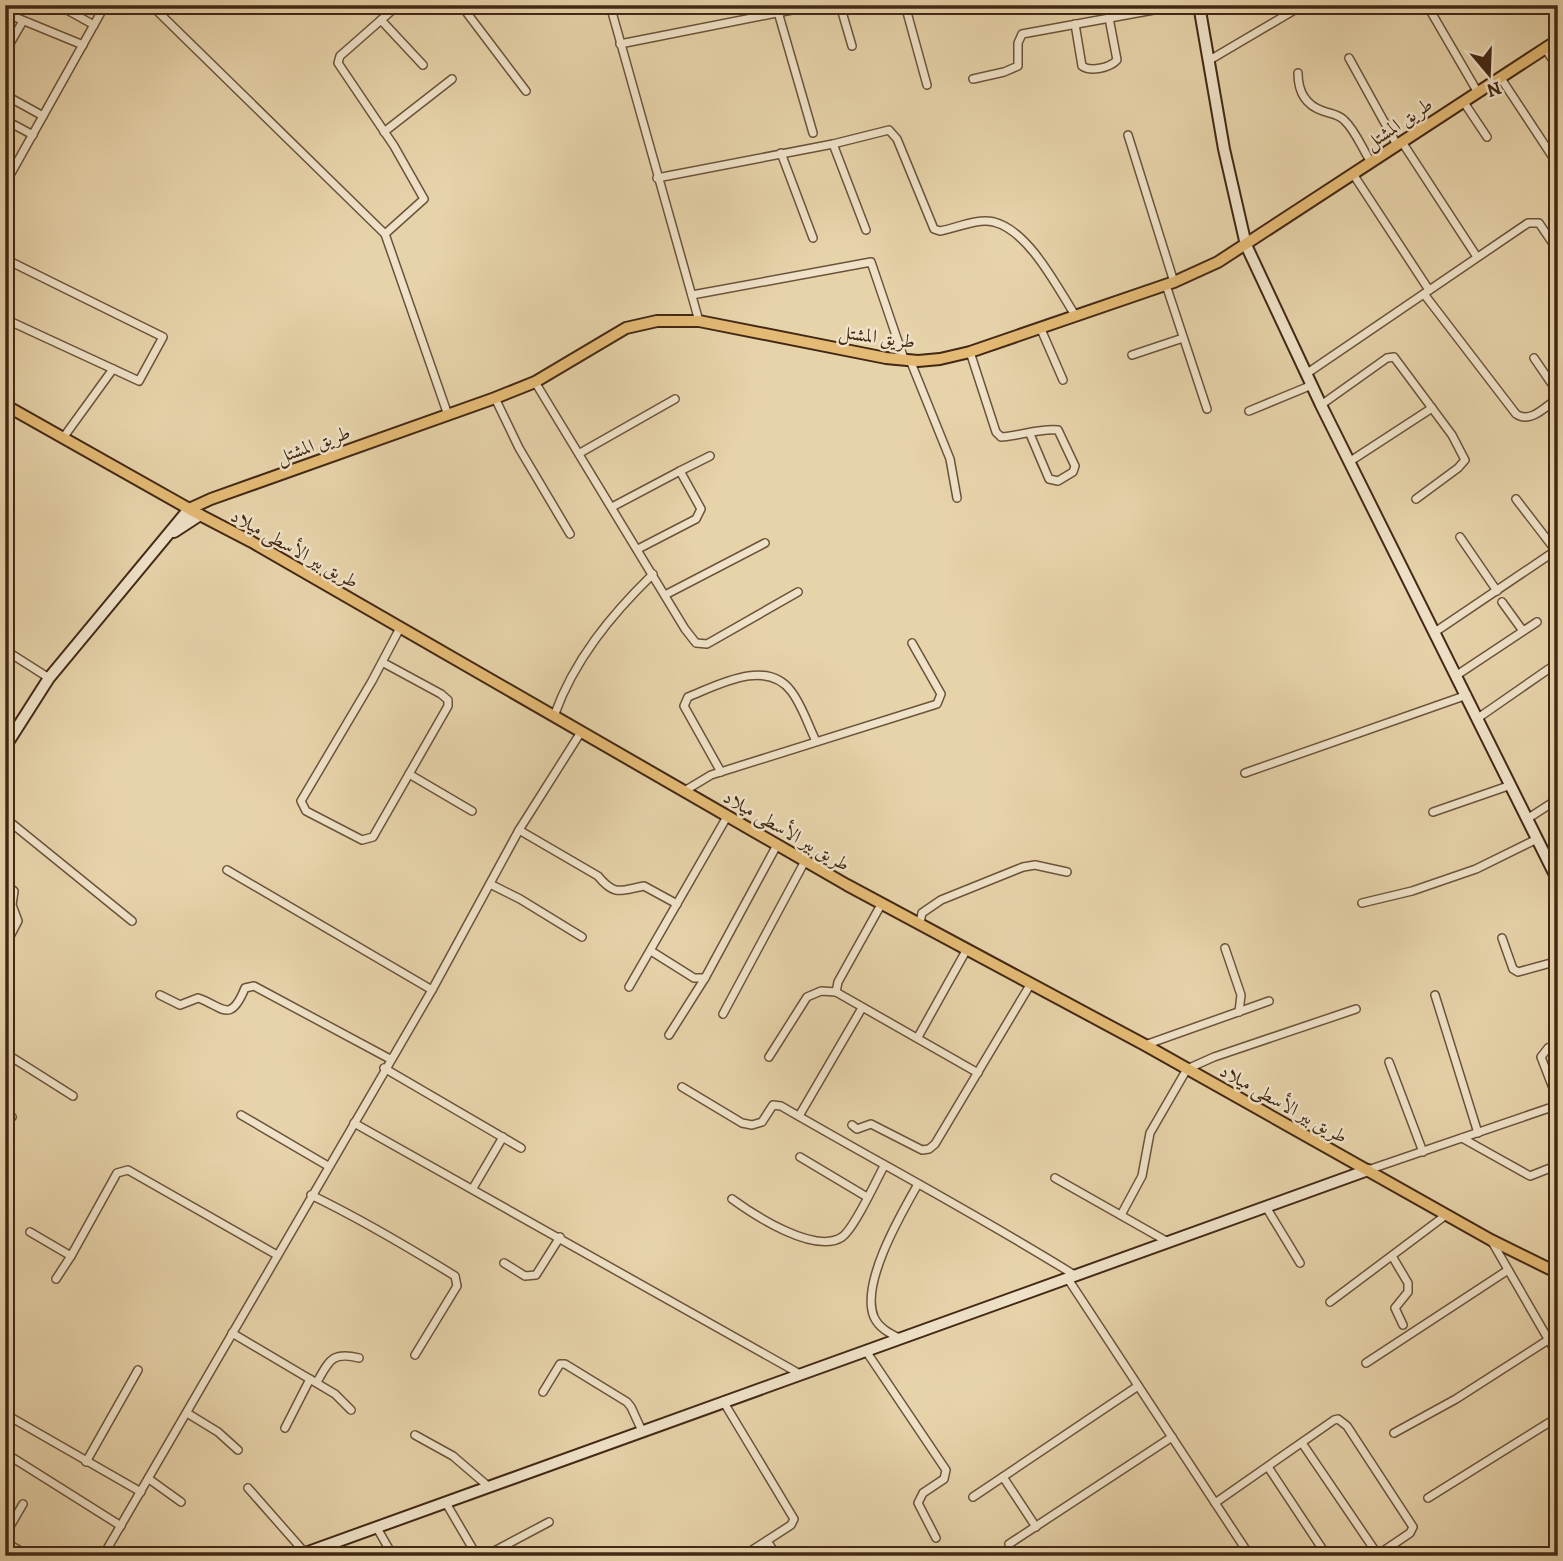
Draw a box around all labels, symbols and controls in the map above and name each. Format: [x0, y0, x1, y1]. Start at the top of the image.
north arrow [1454, 38, 1524, 108]
text: N [1483, 75, 1505, 104]
street label: طريق المشتل [1359, 92, 1438, 156]
street label: طريق المشتل [837, 319, 917, 355]
street label: طريق المشتل [273, 420, 354, 470]
street label: طريق بير الأسطى ميلاد [226, 502, 364, 595]
street label: طريق بير الأسطى ميلاد [718, 783, 855, 878]
street label: طريق بير الأسطى ميلاد [1215, 1057, 1353, 1150]

